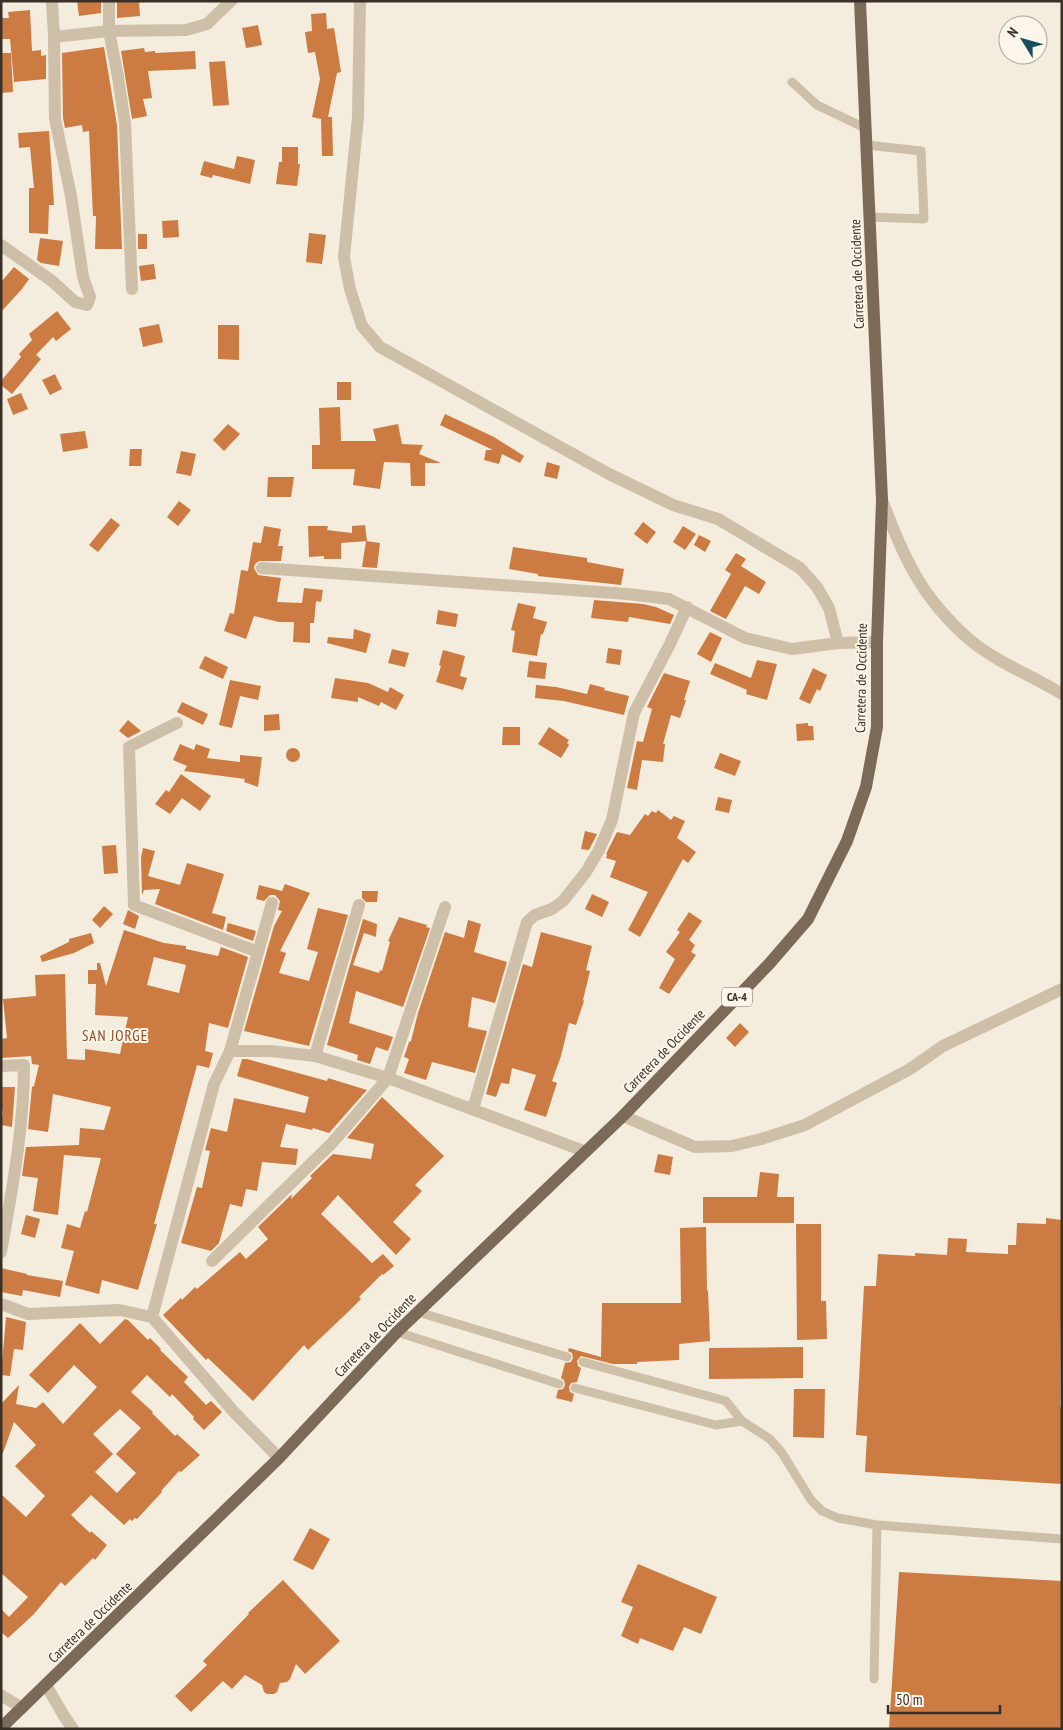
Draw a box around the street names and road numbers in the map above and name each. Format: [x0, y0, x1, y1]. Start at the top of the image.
street label: Carretera de Occidente [846, 219, 868, 329]
street label: Carretera de Occidente [851, 623, 871, 733]
road number: CA-4 [722, 988, 752, 1006]
street label: Carretera de Occidente [619, 1005, 709, 1097]
street label: Carretera de Occidente [330, 1289, 420, 1381]
street label: Carretera de Occidente [44, 1577, 136, 1667]

